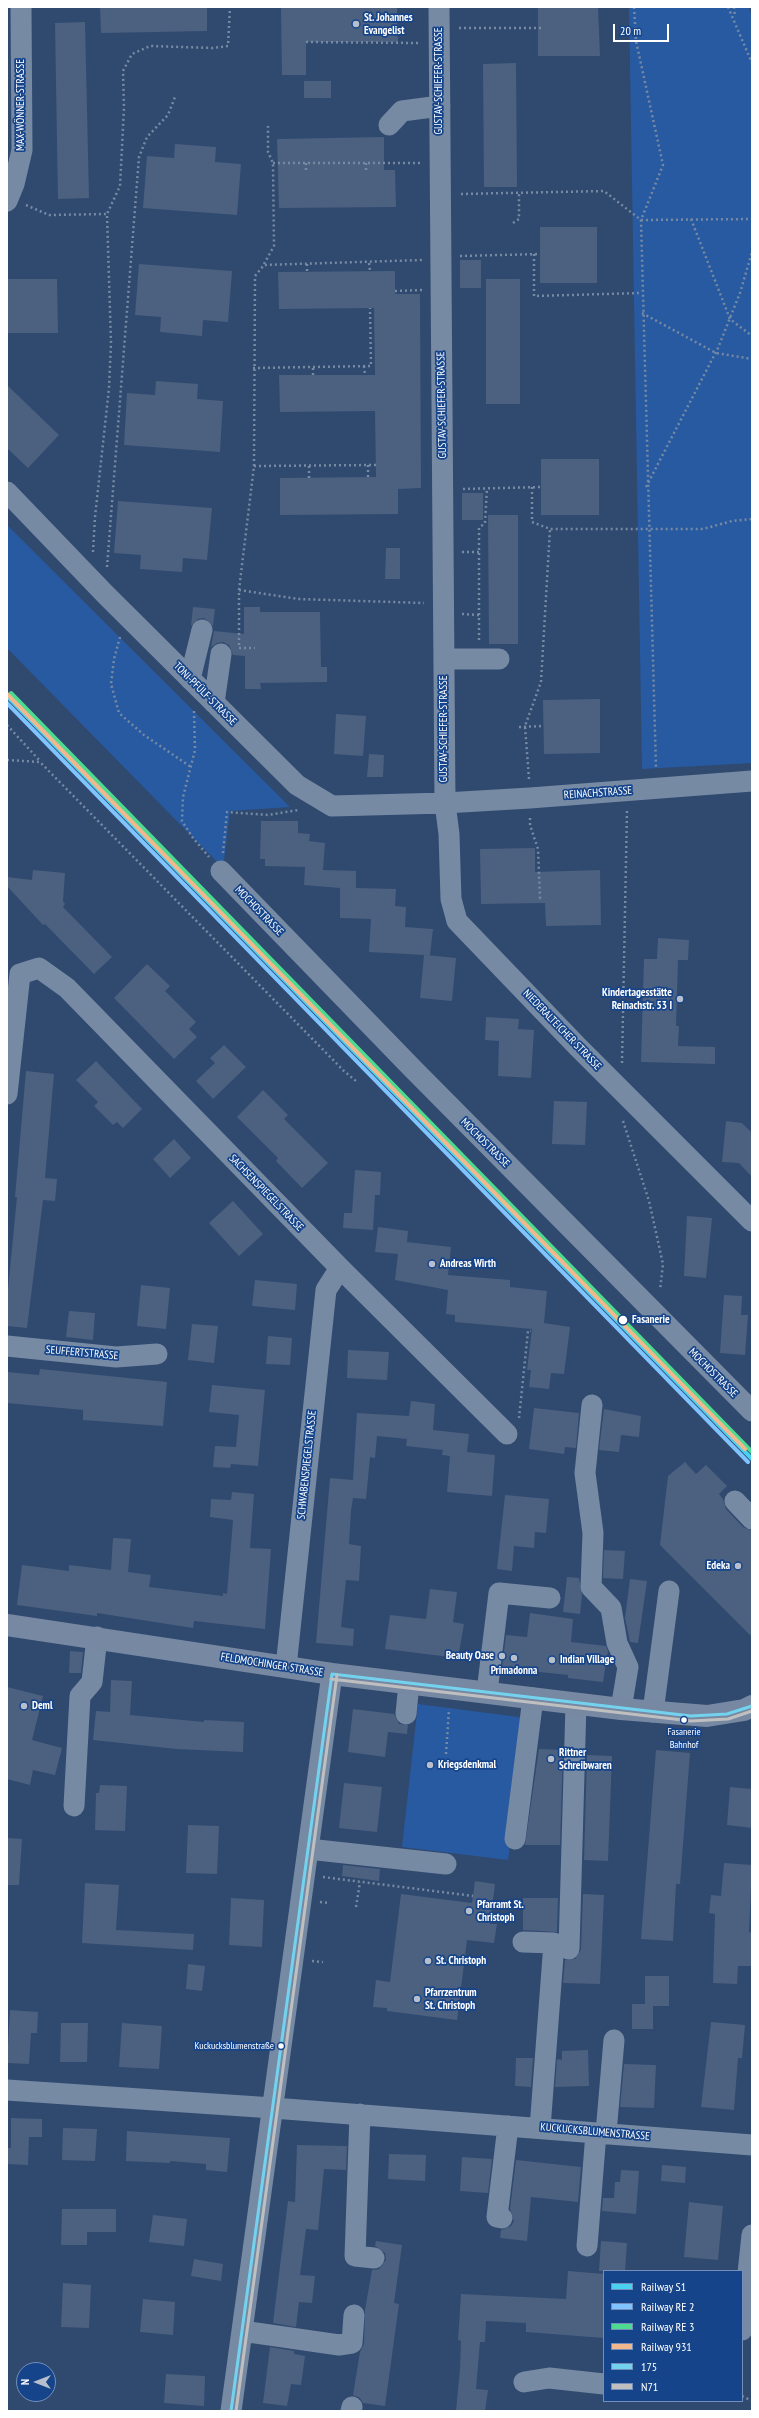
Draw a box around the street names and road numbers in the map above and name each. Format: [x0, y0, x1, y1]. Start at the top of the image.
street label: GUSTAV-SCHIEFER-STRASSE [432, 27, 446, 135]
street label: MAX-WÖNNER-STRASSE [14, 59, 28, 151]
street label: GUSTAV-SCHIEFER-STRASSE [434, 351, 450, 459]
street label: TONI-PFÜLF-STRASSE [171, 660, 239, 728]
street label: GUSTAV-SCHIEFER-STRASSE [437, 675, 451, 783]
street label: REINACHSTRASSE [563, 784, 633, 802]
street label: MOCHOSTRASSE [232, 883, 286, 939]
street label: NIEDERALTEICHER STRASSE [520, 987, 604, 1073]
street label: MOCHOSTRASSE [458, 1116, 512, 1170]
street label: SACHSENSPIEGELSTRASSE [226, 1152, 306, 1234]
street label: SEUFFERTSTRASSE [45, 1343, 119, 1363]
street label: MOCHOSTRASSE [686, 1346, 740, 1400]
street label: SCHWABENSPIEGELSTRASSE [295, 1410, 319, 1520]
street label: FELDMOCHINGER STRASSE [220, 1650, 324, 1680]
street label: KUCKUCKSBLUMENSTRASSE [540, 2121, 650, 2143]

